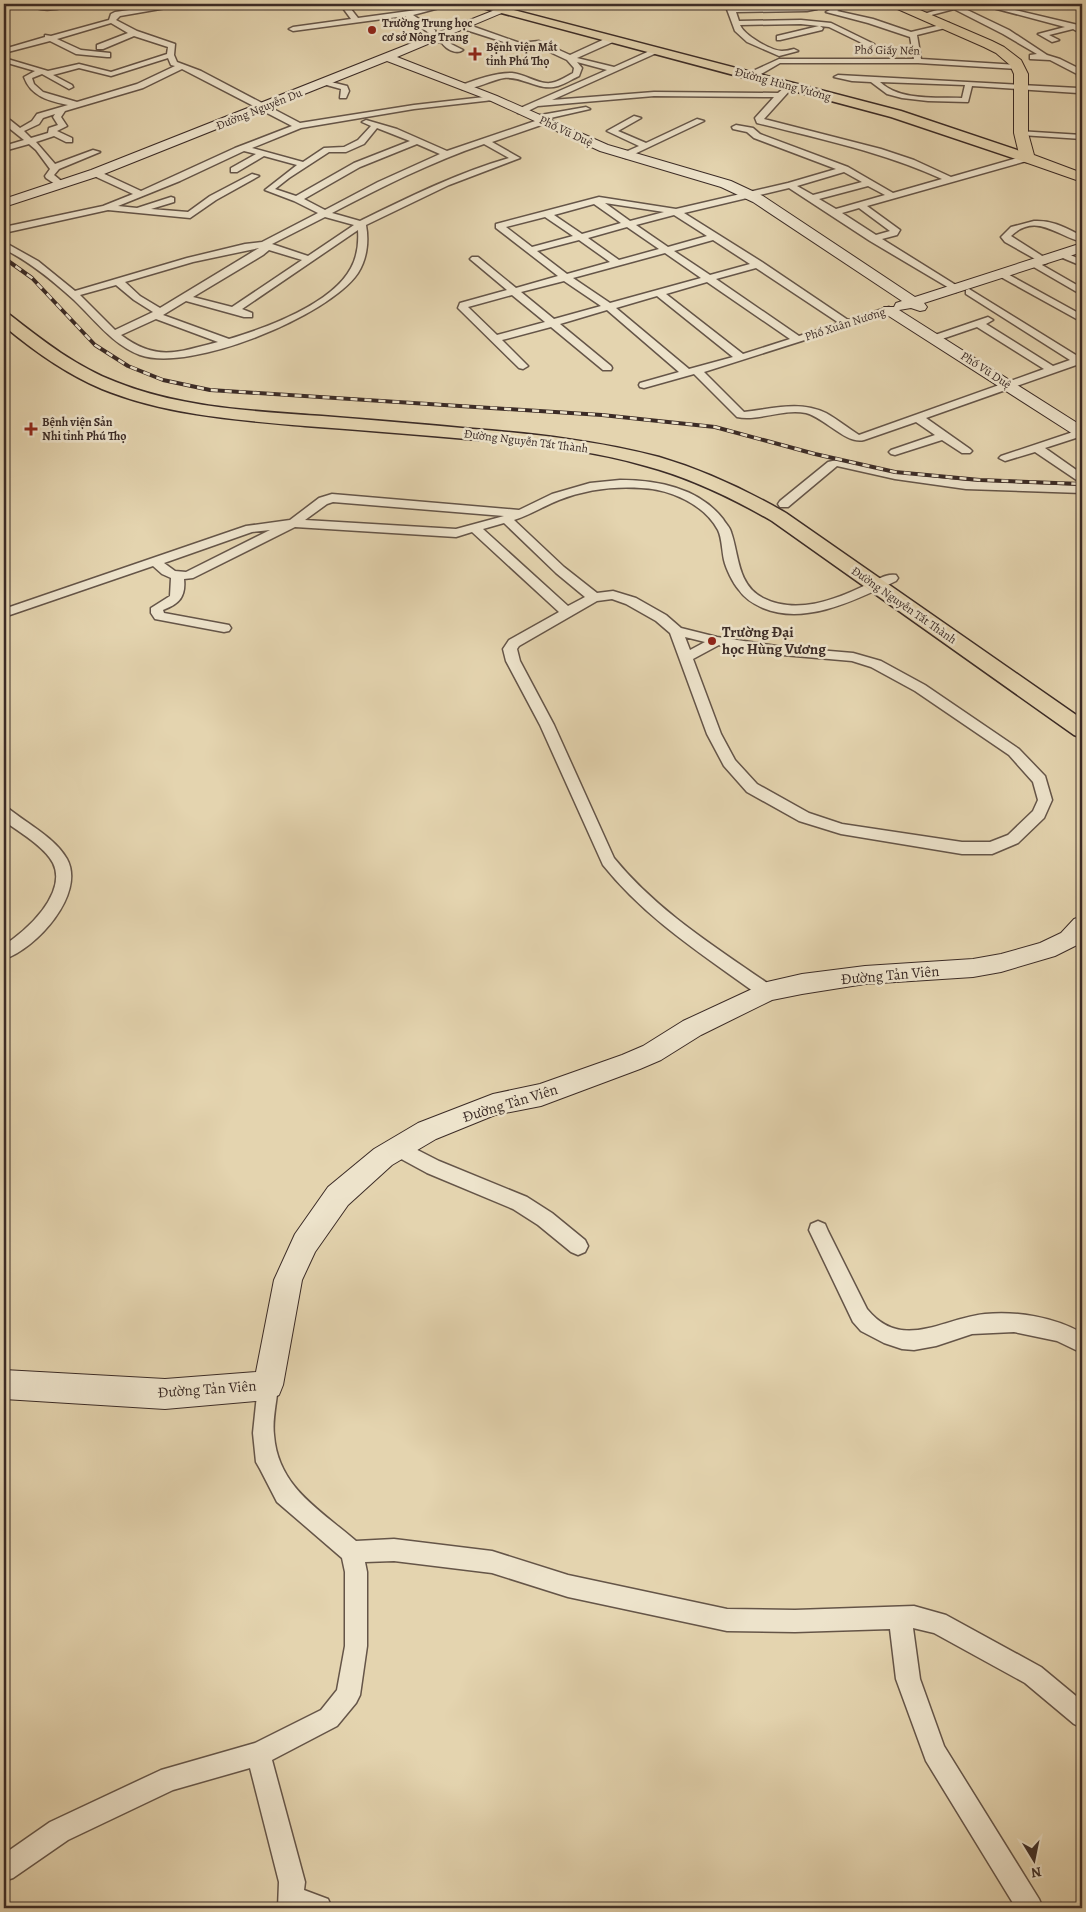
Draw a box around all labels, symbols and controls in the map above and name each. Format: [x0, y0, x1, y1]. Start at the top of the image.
place label: Trường Trung học cơ sở Nông Trang [382, 15, 472, 45]
marker: Trường Trung học cơ sở Nông Trang [366, 24, 378, 36]
place label: Bệnh viện Mắt tỉnh Phú Thọ [486, 39, 558, 69]
street label: Phố Giấy Nến [854, 41, 921, 59]
marker: Bệnh viện Mắt tỉnh Phú Thọ [468, 47, 482, 61]
street label: Đường Hùng Vương [733, 63, 833, 105]
street label: Đường Nguyễn Du [214, 84, 305, 134]
street label: Phố Vũ Duệ [537, 112, 595, 150]
street label: Phố Xuân Nương [803, 303, 887, 345]
street label: Phố Vũ Duệ [958, 348, 1014, 392]
place label: Bệnh viện Sản Nhi tỉnh Phú Thọ [42, 414, 126, 444]
marker: Bệnh viện Sản Nhi tỉnh Phú Thọ [24, 422, 38, 436]
street label: Đường Nguyễn Tất Thành [463, 425, 590, 457]
street label: Đường Nguyễn Tất Thành [848, 563, 960, 648]
place label: Trường Đại học Hùng Vương [722, 622, 826, 659]
marker: Trường Đại học Hùng Vương [706, 635, 718, 647]
street label: Đường Tản Viên [840, 961, 940, 989]
street label: Đường Tản Viên [460, 1079, 560, 1127]
street label: Đường Tản Viên [157, 1376, 257, 1402]
north arrow [1008, 1834, 1058, 1884]
text: N [1029, 1862, 1043, 1883]

